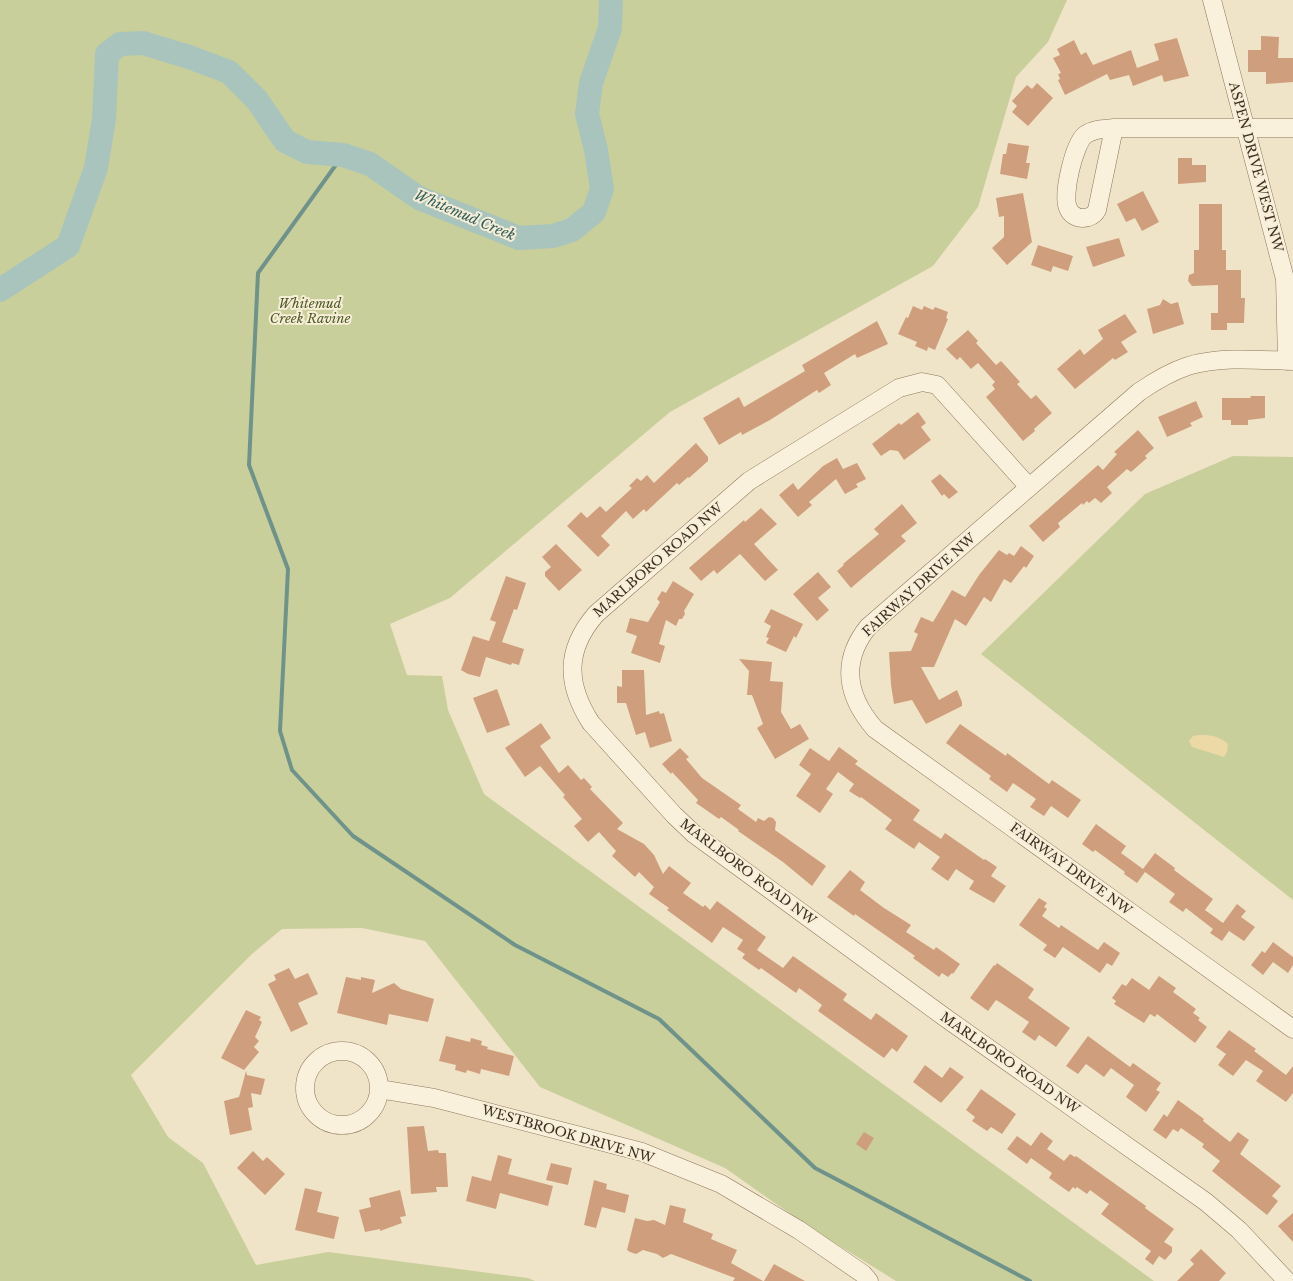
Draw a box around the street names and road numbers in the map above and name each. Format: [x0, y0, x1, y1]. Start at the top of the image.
street label: ASPEN DRIVE WEST NW [1225, 79, 1287, 255]
street label: MARLBORO ROAD NW [590, 499, 727, 621]
street label: FAIRWAY DRIVE NW [859, 529, 980, 640]
street label: MARLBORO ROAD NW [677, 815, 820, 929]
street label: FAIRWAY DRIVE NW [1007, 819, 1136, 919]
street label: MARLBORO ROAD NW [937, 1008, 1084, 1118]
street label: WESTBROOK DRIVE NW [479, 1101, 657, 1167]

